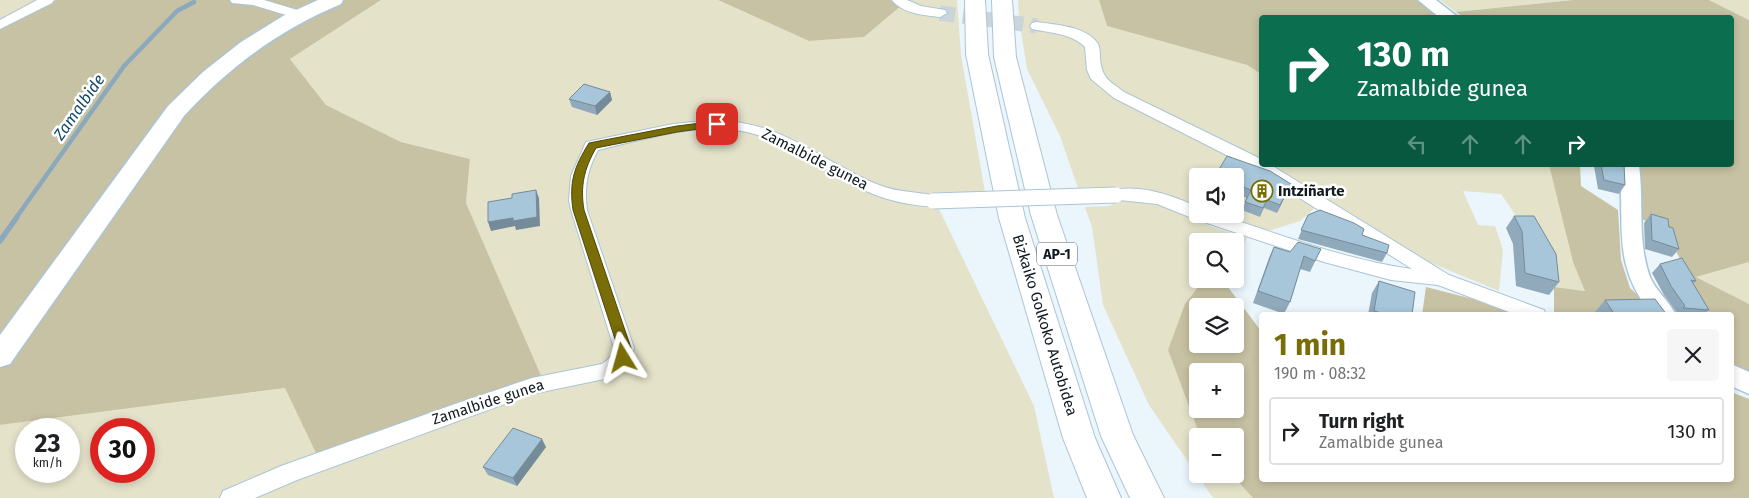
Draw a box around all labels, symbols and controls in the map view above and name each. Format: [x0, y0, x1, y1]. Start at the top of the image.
text: 130 m [1357, 33, 1450, 75]
icon: right [1274, 35, 1339, 100]
water label: Zamalbide [49, 71, 108, 144]
text: Zamalbide gunea [1357, 75, 1528, 102]
pin [696, 103, 738, 145]
icon: arrive [703, 110, 731, 138]
street label: Zamalbide gunea [759, 125, 871, 193]
icon: left [1403, 130, 1431, 158]
icon: ahead [1456, 130, 1484, 158]
icon: ahead [1509, 130, 1537, 158]
icon: right [1562, 130, 1590, 158]
map controls [1189, 168, 1244, 483]
button: sound [1189, 168, 1244, 223]
building icon: Intziñarte [1250, 179, 1274, 203]
place label: Intziñarte [1278, 182, 1345, 200]
street label: Bizkaiko Golkoko Autobidea [1009, 232, 1081, 418]
button: search [1189, 233, 1244, 288]
road number: AP-1 [1037, 242, 1077, 266]
button: layers [1189, 298, 1244, 353]
text: 1 min [1274, 327, 1346, 363]
button: close [1667, 329, 1719, 381]
position arrow [596, 331, 648, 383]
button: + [1189, 363, 1244, 418]
text: 190 m · 08:32 [1274, 364, 1366, 383]
street label: Zamalbide gunea [430, 375, 546, 429]
text: Turn right [1319, 410, 1404, 433]
icon: right [1276, 417, 1304, 445]
speed limit sign: 30 [90, 418, 155, 483]
text: 130 m [1667, 420, 1717, 443]
button: − [1189, 428, 1244, 483]
text: 23 [35, 429, 60, 459]
text: Zamalbide gunea [1319, 433, 1443, 452]
text: km/h [33, 456, 62, 470]

